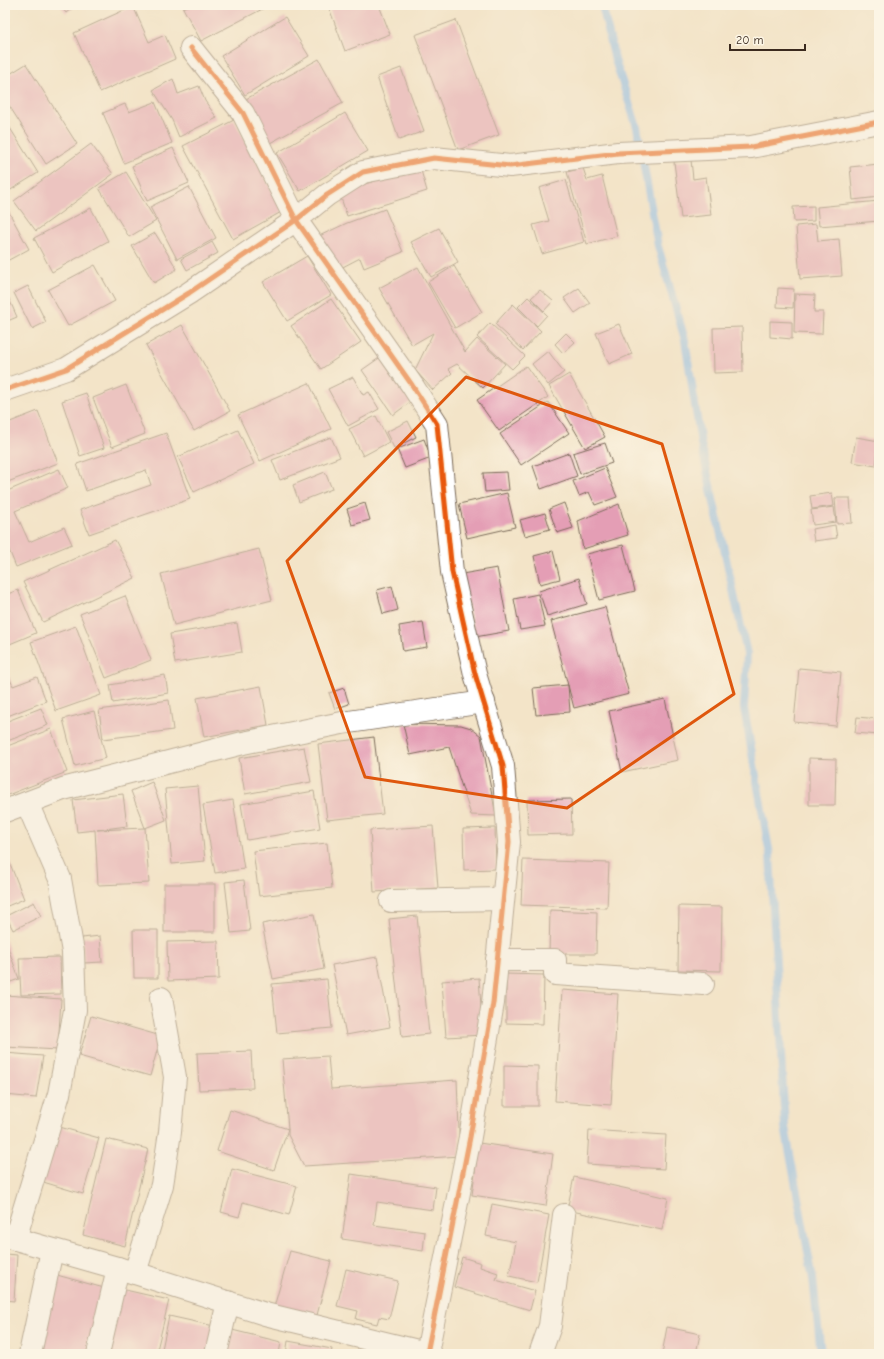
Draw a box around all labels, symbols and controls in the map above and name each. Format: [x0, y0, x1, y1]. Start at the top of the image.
scale bar [730, 26, 805, 52]
text: 20 m [736, 33, 764, 47]

